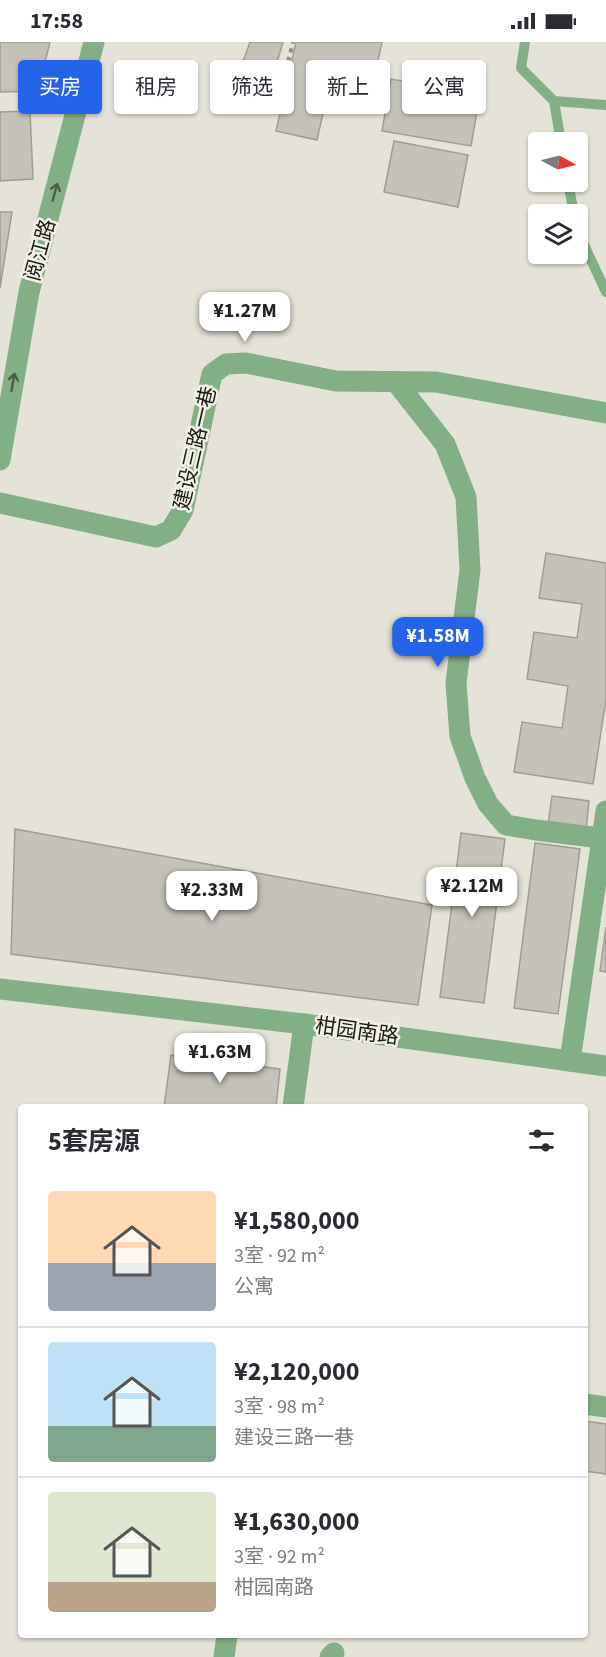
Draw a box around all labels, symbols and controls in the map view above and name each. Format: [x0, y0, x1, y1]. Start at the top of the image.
text: 17:58 [30, 5, 83, 37]
chip: 买房 [18, 60, 102, 114]
chip: 租房 [114, 60, 198, 114]
chip: 筛选 [210, 60, 294, 114]
chip: 新上 [306, 60, 390, 114]
chip: 公寓 [402, 60, 486, 114]
north arrow [528, 132, 588, 192]
map controls [528, 132, 588, 264]
one-way arrow [50, 183, 61, 202]
button: layers [528, 204, 588, 264]
street label: 阅江路 [17, 216, 63, 284]
pin: ¥1.27M [196, 292, 294, 343]
text: ¥1.27M [213, 297, 277, 325]
one-way arrow [8, 373, 19, 392]
street label: 建设三路一巷 [166, 383, 224, 513]
pin: ¥1.58M [389, 617, 487, 668]
text: ¥1.58M [406, 622, 470, 650]
pin: ¥2.12M [423, 867, 521, 918]
pin: ¥2.33M [163, 871, 261, 922]
text: ¥2.12M [440, 872, 504, 900]
text: ¥2.33M [180, 876, 244, 904]
street label: 柑园南路 [313, 1010, 401, 1052]
pin: ¥1.63M [171, 1033, 269, 1084]
text: ¥1.63M [188, 1038, 252, 1066]
text: 5套房源 [48, 1123, 140, 1160]
icon: filters [525, 1124, 558, 1157]
text: ¥1,580,000 [234, 1202, 359, 1239]
icon: home [96, 1215, 168, 1287]
text: 3室 · 92 m² [234, 1242, 325, 1270]
text: 公寓 [234, 1273, 274, 1301]
text: ¥2,120,000 [234, 1353, 359, 1390]
icon: home [96, 1366, 168, 1438]
text: 3室 · 98 m² [234, 1393, 325, 1421]
text: 建设三路一巷 [234, 1424, 354, 1452]
text: ¥1,630,000 [234, 1503, 359, 1540]
icon: home [96, 1516, 168, 1588]
text: 3室 · 92 m² [234, 1543, 325, 1571]
text: 柑园南路 [234, 1574, 314, 1602]

